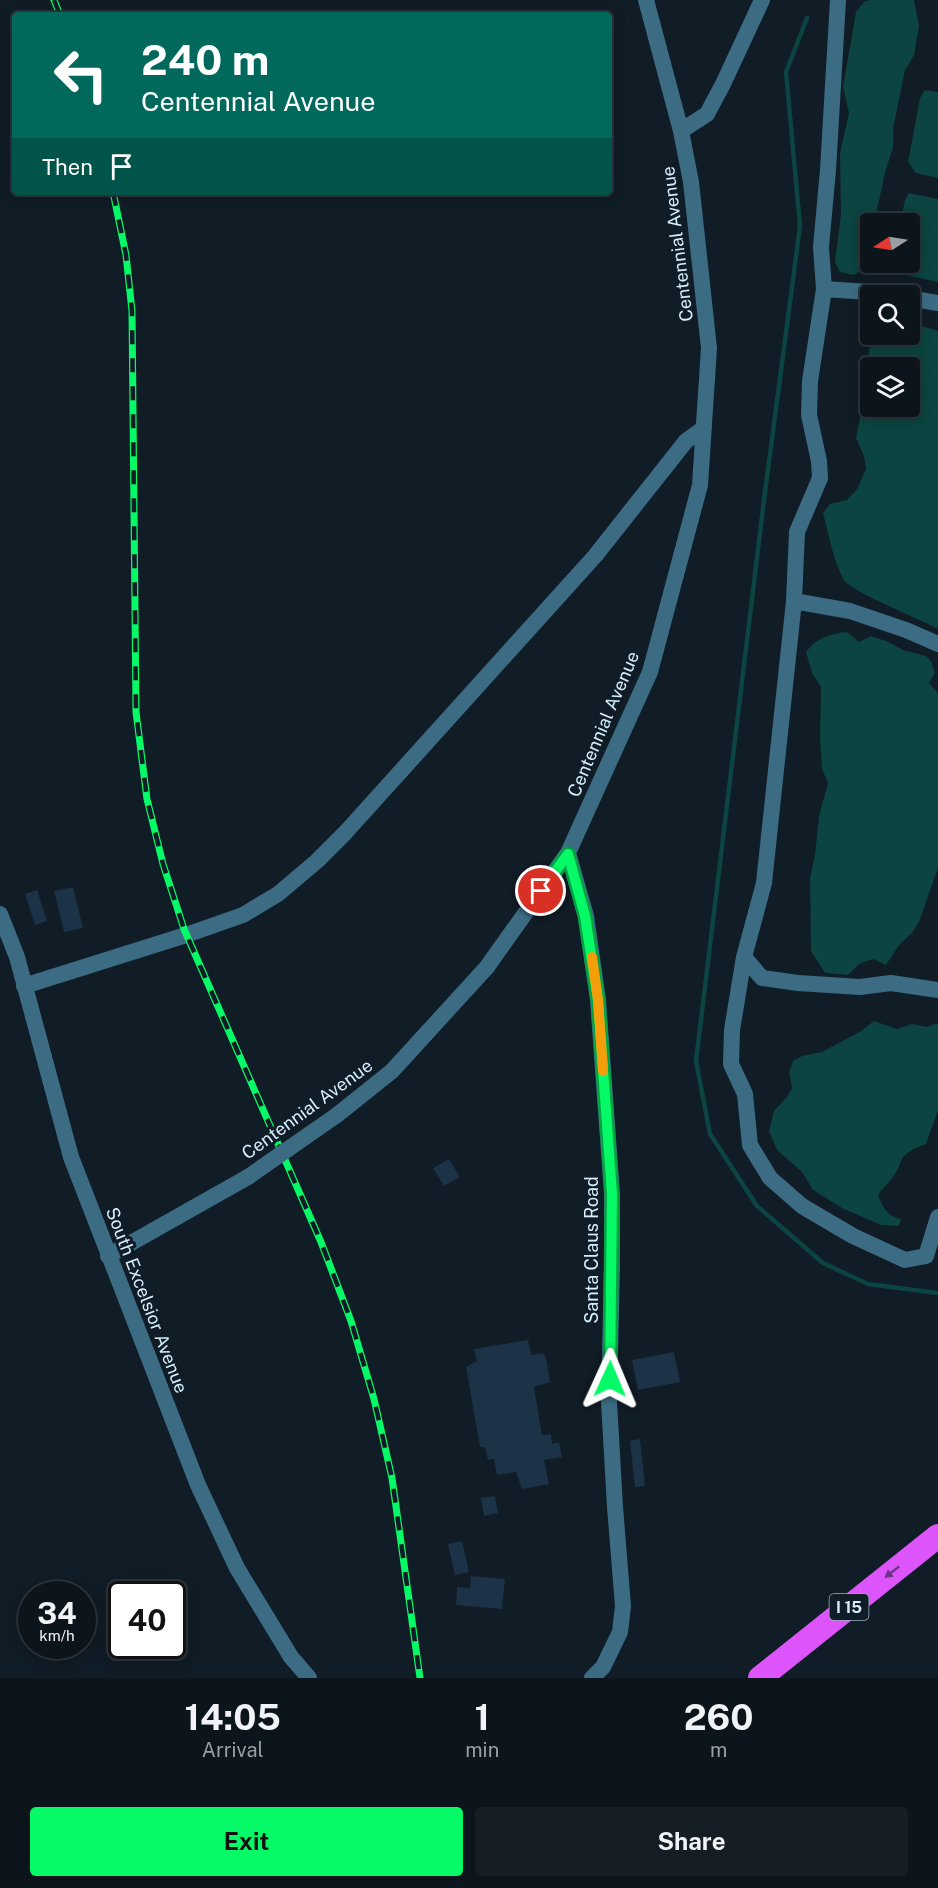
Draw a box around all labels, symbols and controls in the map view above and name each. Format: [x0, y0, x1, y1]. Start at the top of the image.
text: 240 m [141, 35, 269, 84]
icon: left [42, 36, 120, 114]
text: Centennial Avenue [141, 85, 376, 117]
icon: arrive [105, 150, 138, 183]
text: Then [42, 154, 93, 180]
street label: Centennial Avenue [657, 165, 697, 323]
north arrow [860, 213, 920, 273]
map controls [860, 213, 920, 417]
button: search [860, 285, 920, 345]
button: layers [860, 357, 920, 417]
street label: Centennial Avenue [563, 648, 643, 800]
pin [515, 865, 566, 916]
icon: arrive [524, 874, 557, 907]
street label: Centennial Avenue [238, 1055, 376, 1163]
street label: Santa Claus Road [581, 1176, 602, 1324]
street label: South Excelsior Avenue [102, 1204, 192, 1396]
position arrow [578, 1347, 642, 1411]
one-way arrow [884, 1566, 900, 1579]
speed limit sign: 40 [108, 1581, 186, 1659]
road number: I 15 [830, 1594, 868, 1620]
text: 34 [37, 1595, 77, 1631]
text: km/h [39, 1627, 75, 1644]
text: 14:05 [185, 1696, 281, 1738]
text: 1 [475, 1696, 490, 1738]
text: 260 [684, 1696, 753, 1738]
text: Arrival [202, 1738, 264, 1762]
text: min [465, 1738, 499, 1762]
text: m [710, 1738, 727, 1762]
button: Exit [30, 1807, 463, 1876]
button: Share [475, 1807, 908, 1876]

